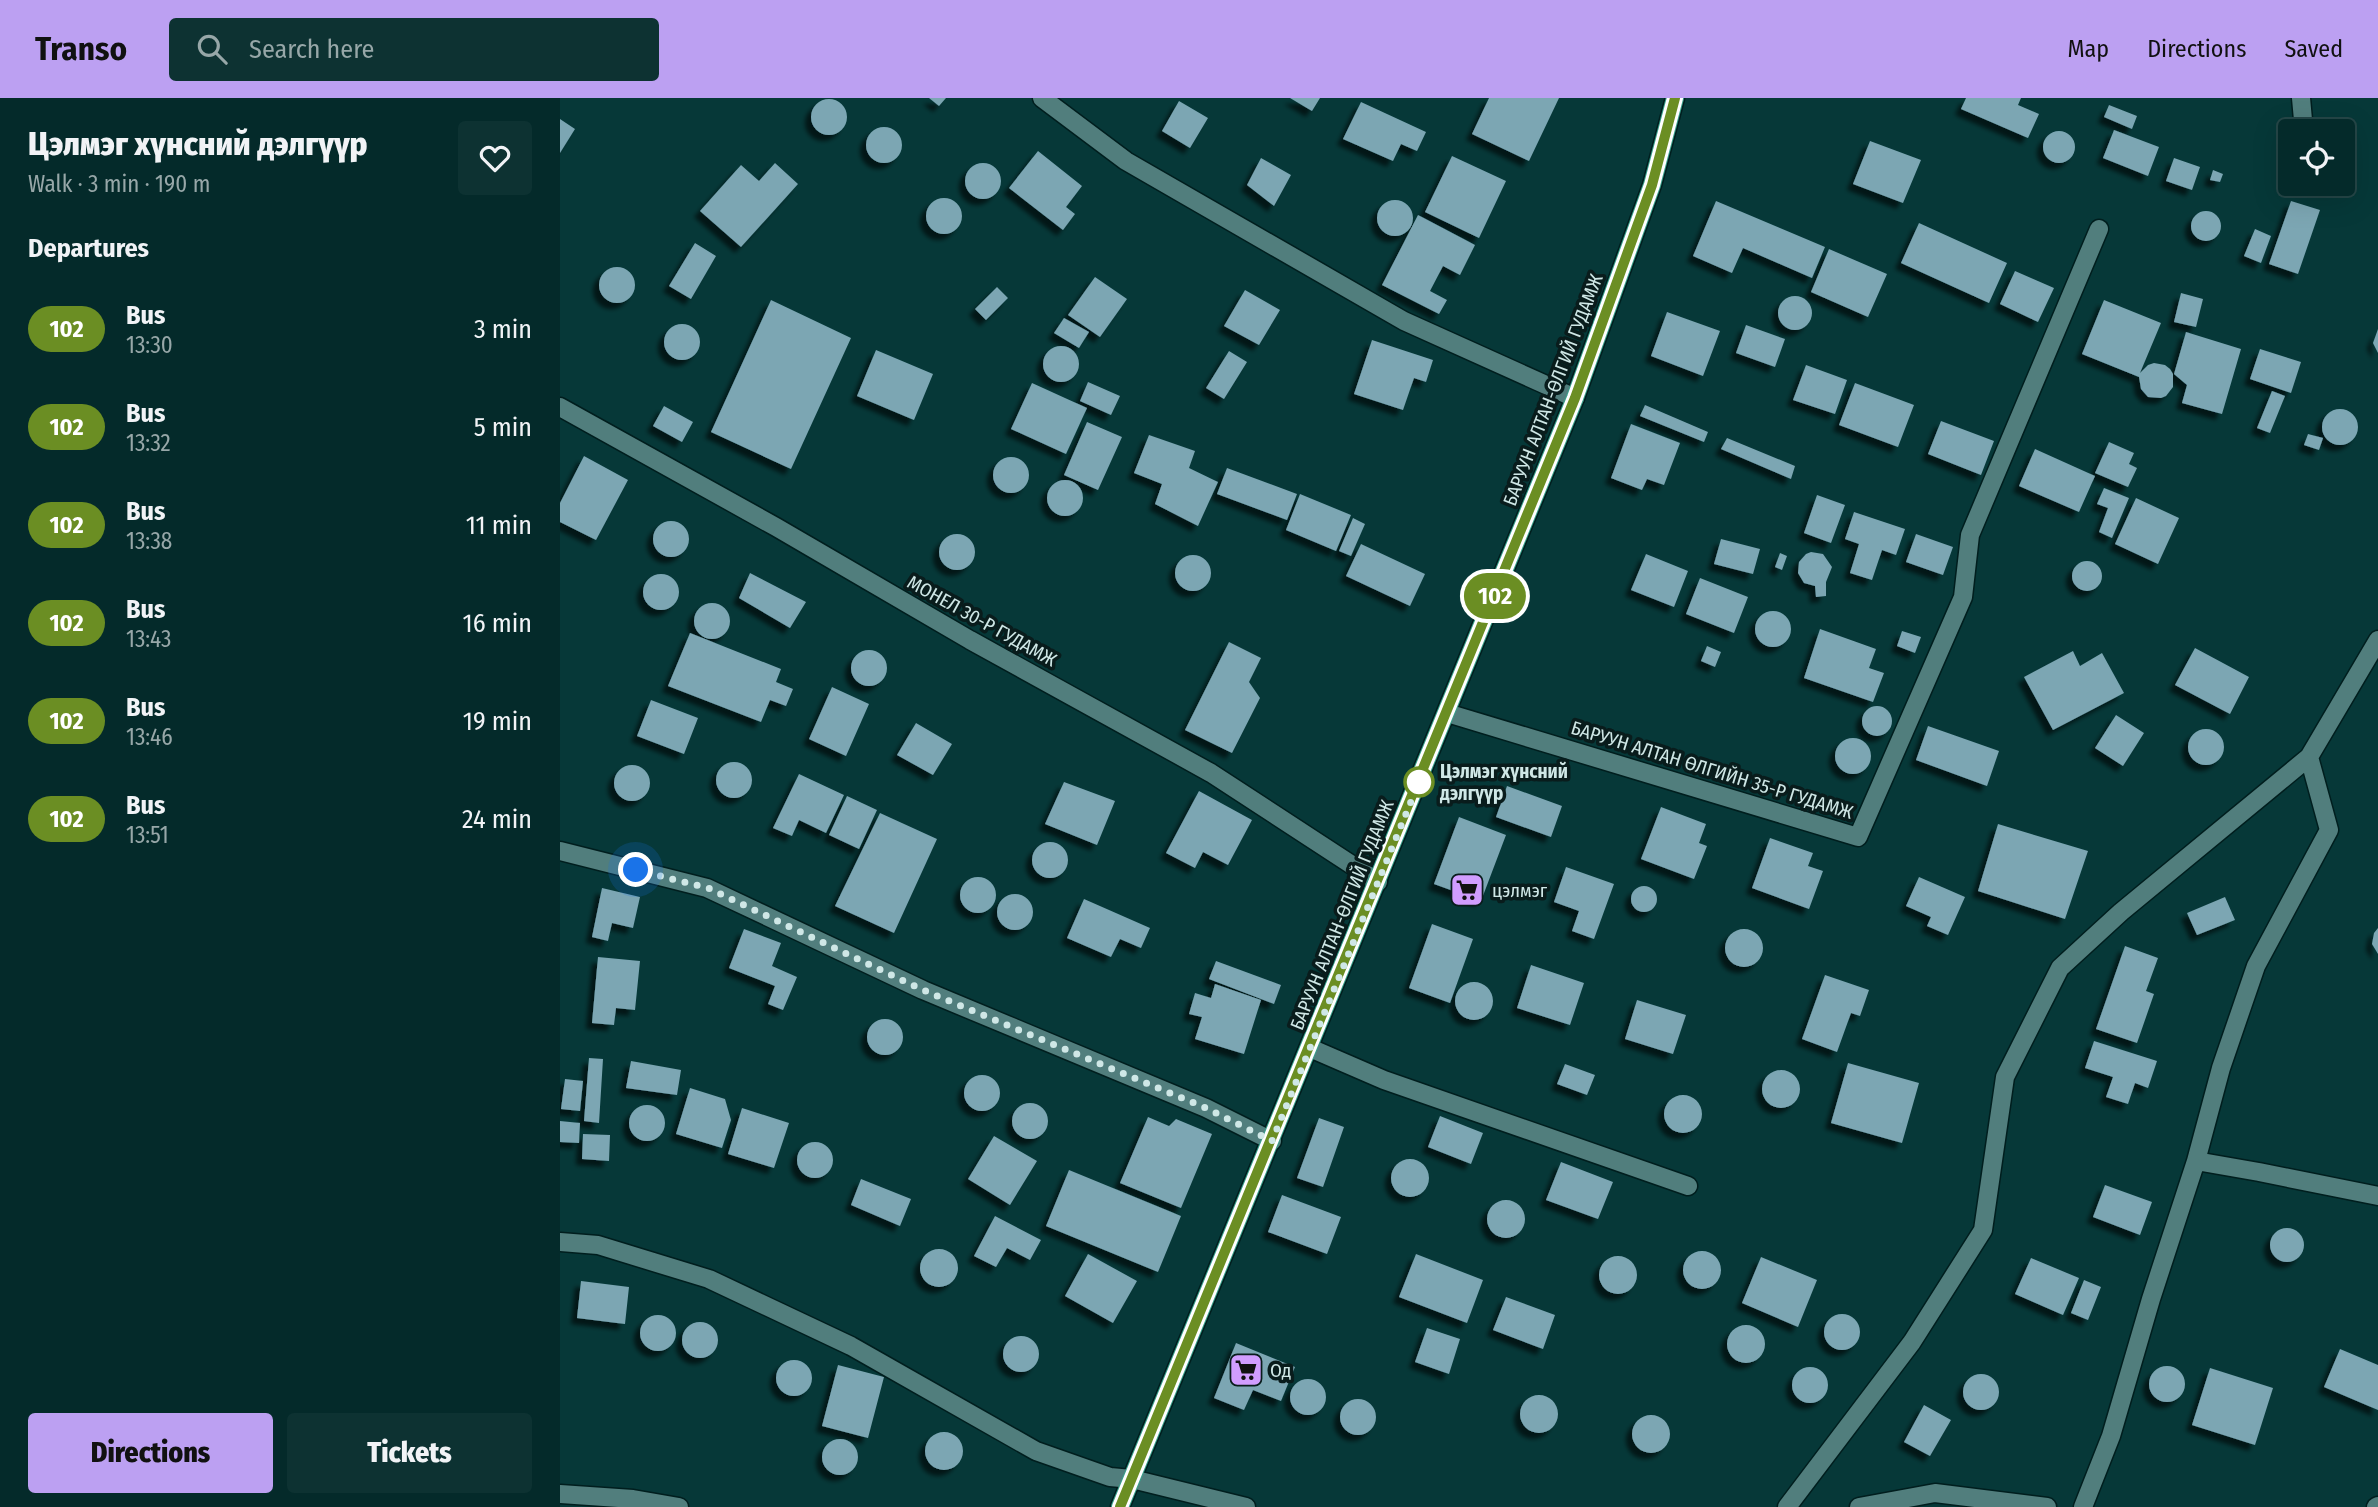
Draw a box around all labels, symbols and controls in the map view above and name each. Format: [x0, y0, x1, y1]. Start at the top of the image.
search box [169, 18, 659, 81]
text: Transo [35, 29, 127, 69]
icon: search [193, 30, 231, 68]
text: Search here [249, 34, 374, 65]
text: Map [2068, 35, 2109, 63]
text: Directions [2147, 35, 2246, 63]
text: Saved [2284, 35, 2343, 63]
map controls [2278, 119, 2355, 196]
button: locate [2278, 119, 2355, 196]
button: heart [458, 121, 532, 195]
text: Цэлмэг хүнсний дэлгүүр [28, 124, 368, 164]
text: Walk · 3 min · 190 m [28, 170, 210, 198]
text: Departures [28, 233, 149, 264]
street label: БАРУУН АЛТАН-ӨЛГИЙ ГУДАМЖ [1498, 270, 1608, 509]
text: Bus [126, 300, 165, 331]
text: 3 min [474, 314, 532, 345]
text: 102 [49, 315, 84, 343]
text: 13:30 [126, 331, 173, 359]
text: Bus [126, 398, 165, 429]
text: 5 min [474, 412, 532, 443]
text: 102 [49, 413, 84, 441]
text: 13:32 [126, 429, 171, 457]
text: Bus [126, 496, 165, 527]
text: 11 min [466, 510, 532, 541]
text: 102 [49, 511, 84, 539]
text: 13:38 [126, 527, 172, 555]
street label: МОНЕЛ 30-Р ГУДАМЖ [903, 570, 1061, 672]
line badge: 102 [1455, 573, 1535, 619]
text: 102 [1478, 582, 1512, 610]
text: Bus [126, 594, 165, 625]
text: 16 min [463, 608, 532, 639]
text: 102 [49, 609, 84, 637]
text: 13:43 [126, 625, 171, 653]
text: Bus [126, 692, 165, 723]
text: 19 min [463, 706, 532, 737]
text: 102 [49, 707, 84, 735]
street label: БАРУУН АЛТАН ӨЛГИЙН 35-Р ГУДАМЖ [1568, 716, 1857, 824]
text: 13:46 [126, 723, 173, 751]
place label: Цэлмэг хүнсний дэлгүүр [1439, 760, 1568, 805]
marker: Цэлмэг хүнсний дэлгүүр [1404, 767, 1434, 797]
text: Bus [126, 790, 165, 821]
street label: БАРУУН АЛТАН-ӨЛГИЙ ГУДАМЖ [1285, 796, 1399, 1033]
text: 24 min [462, 804, 532, 835]
text: 102 [49, 805, 84, 833]
text: 13:51 [126, 821, 169, 849]
your location [618, 852, 653, 887]
supermarket icon: цэлмэг [1448, 871, 1486, 909]
place label: цэлмэг [1492, 879, 1548, 902]
supermarket icon: Од [1227, 1351, 1265, 1389]
place label: Од [1270, 1359, 1291, 1382]
button: Directions [28, 1413, 273, 1493]
button: Tickets [287, 1413, 532, 1493]

